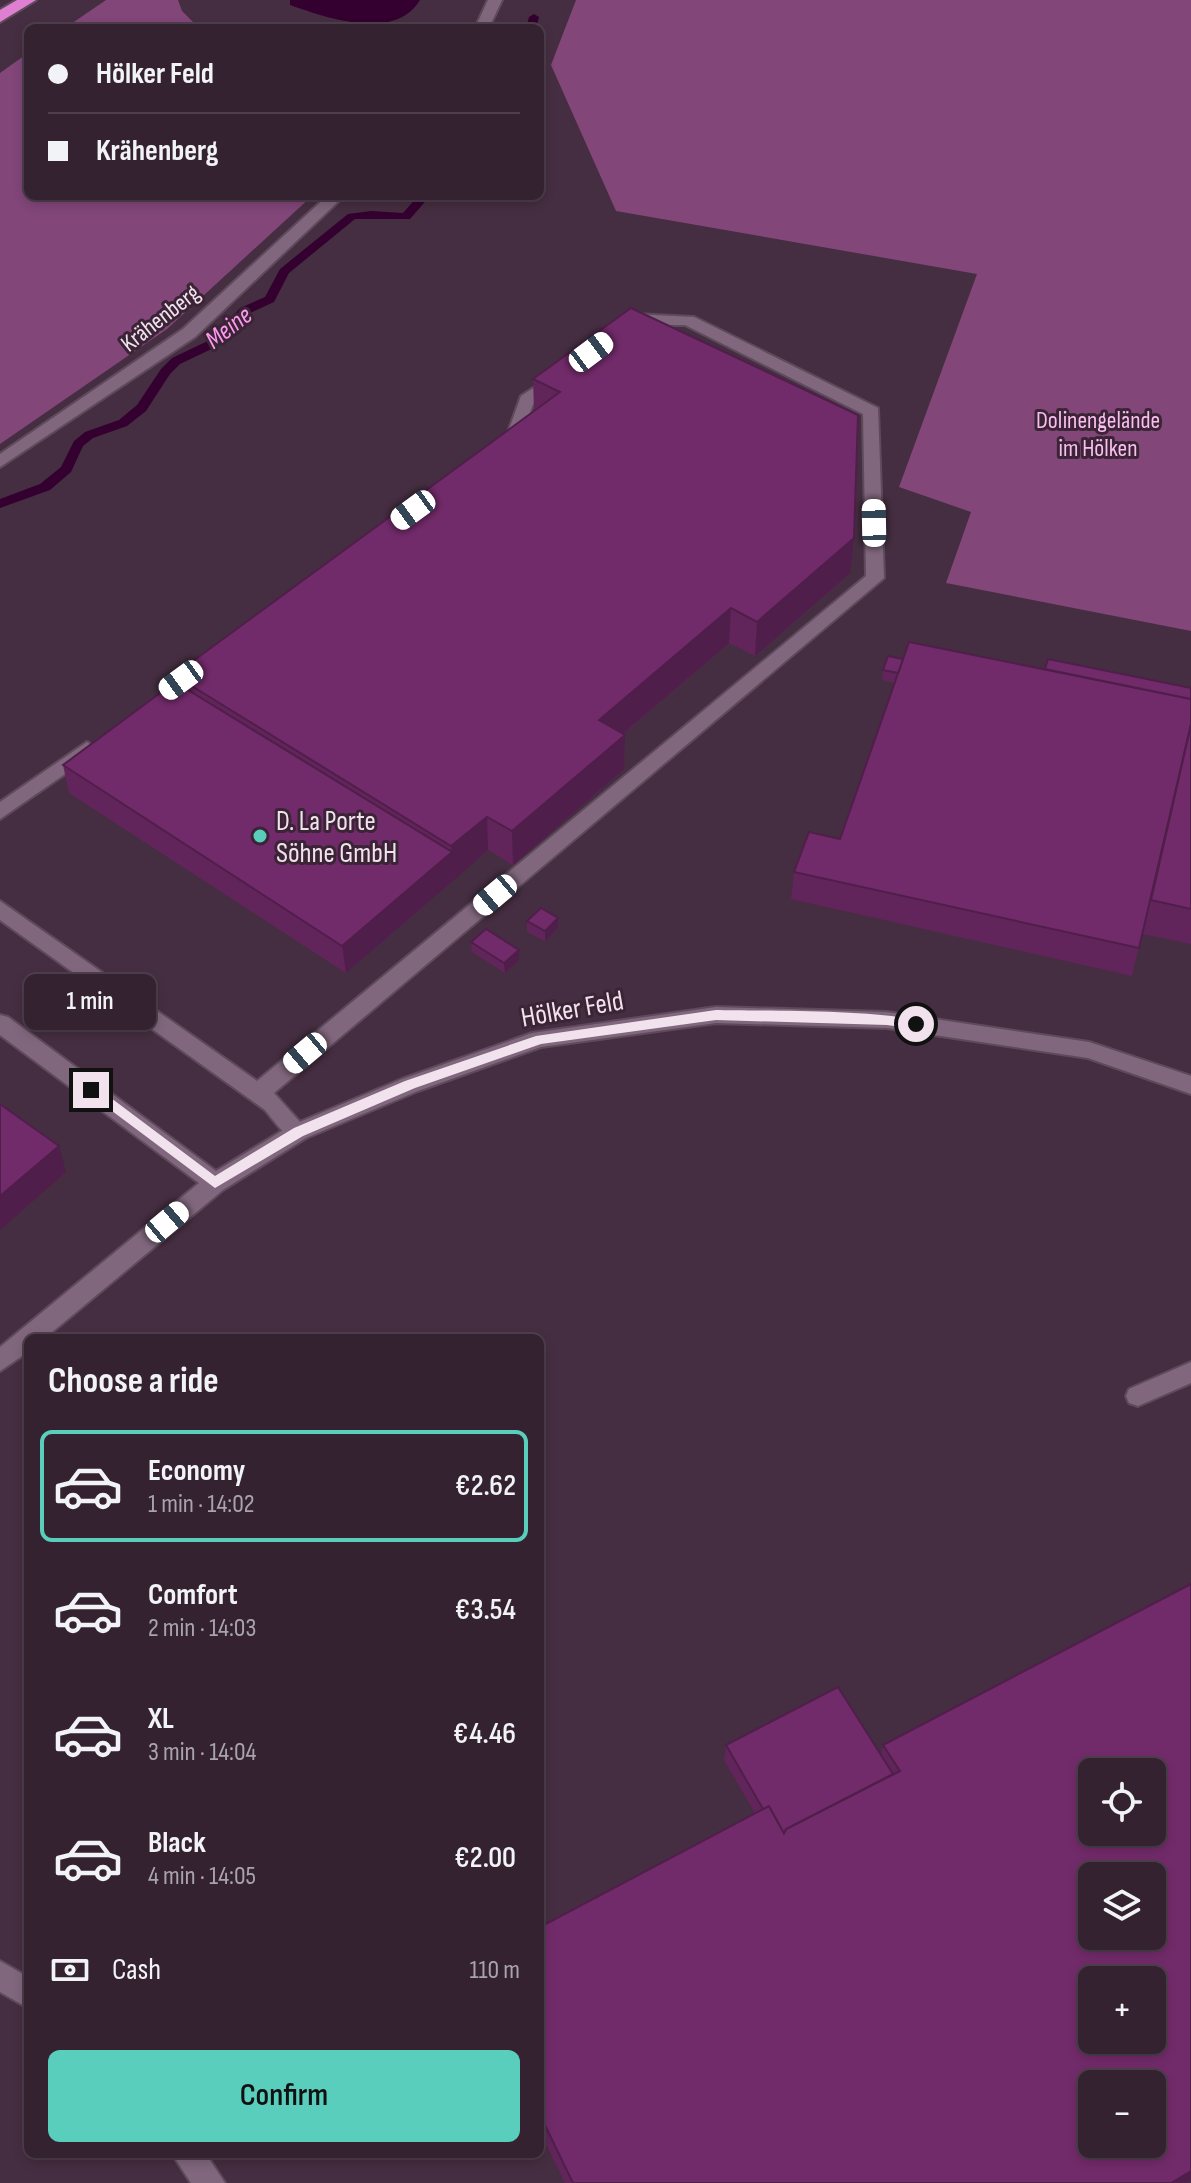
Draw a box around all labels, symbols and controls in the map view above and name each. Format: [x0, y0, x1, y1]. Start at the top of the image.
text: Hölker Feld [96, 56, 214, 92]
text: Krähenberg [96, 133, 218, 169]
street label: Krähenberg [115, 279, 206, 358]
water label: Meine [199, 300, 259, 356]
car [565, 328, 617, 376]
park label: Dolinengelände im Hölken [1036, 406, 1160, 463]
car [387, 486, 439, 534]
car [862, 499, 886, 547]
car [155, 656, 207, 704]
place label: D. La Porte Söhne GmbH [276, 805, 397, 870]
marker: D. La Porte Söhne GmbH [251, 827, 269, 845]
car [469, 870, 521, 920]
callout: 1 min [25, 974, 157, 1030]
street label: Hölker Feld [518, 984, 626, 1035]
text: 1 min [66, 986, 114, 1017]
route start [898, 1006, 934, 1042]
car [279, 1028, 331, 1078]
route end [73, 1072, 109, 1108]
car [141, 1197, 193, 1247]
text: Choose a ride [48, 1360, 219, 1403]
icon: car [52, 1450, 124, 1522]
text: Economy [148, 1453, 245, 1489]
text: €2.62 [455, 1468, 516, 1504]
text: 1 min · 14:02 [148, 1489, 255, 1520]
icon: car [52, 1574, 124, 1646]
text: Comfort [148, 1577, 238, 1613]
text: €3.54 [455, 1592, 516, 1628]
text: 2 min · 14:03 [148, 1613, 256, 1644]
icon: car [52, 1698, 124, 1770]
text: XL [148, 1701, 174, 1737]
text: €4.46 [453, 1716, 516, 1752]
text: 3 min · 14:04 [148, 1737, 256, 1768]
map controls [1078, 1758, 1166, 2158]
button: locate [1078, 1758, 1166, 1846]
icon: car [52, 1822, 124, 1894]
text: Black [148, 1825, 206, 1861]
text: €2.00 [454, 1840, 516, 1876]
text: 4 min · 14:05 [148, 1861, 256, 1892]
button: layers [1078, 1862, 1166, 1950]
icon: cash [48, 1948, 92, 1992]
text: Cash [112, 1952, 161, 1988]
text: 110 m [469, 1955, 520, 1986]
button: + [1078, 1966, 1166, 2054]
button: Confirm [48, 2050, 520, 2142]
button: − [1078, 2070, 1166, 2158]

